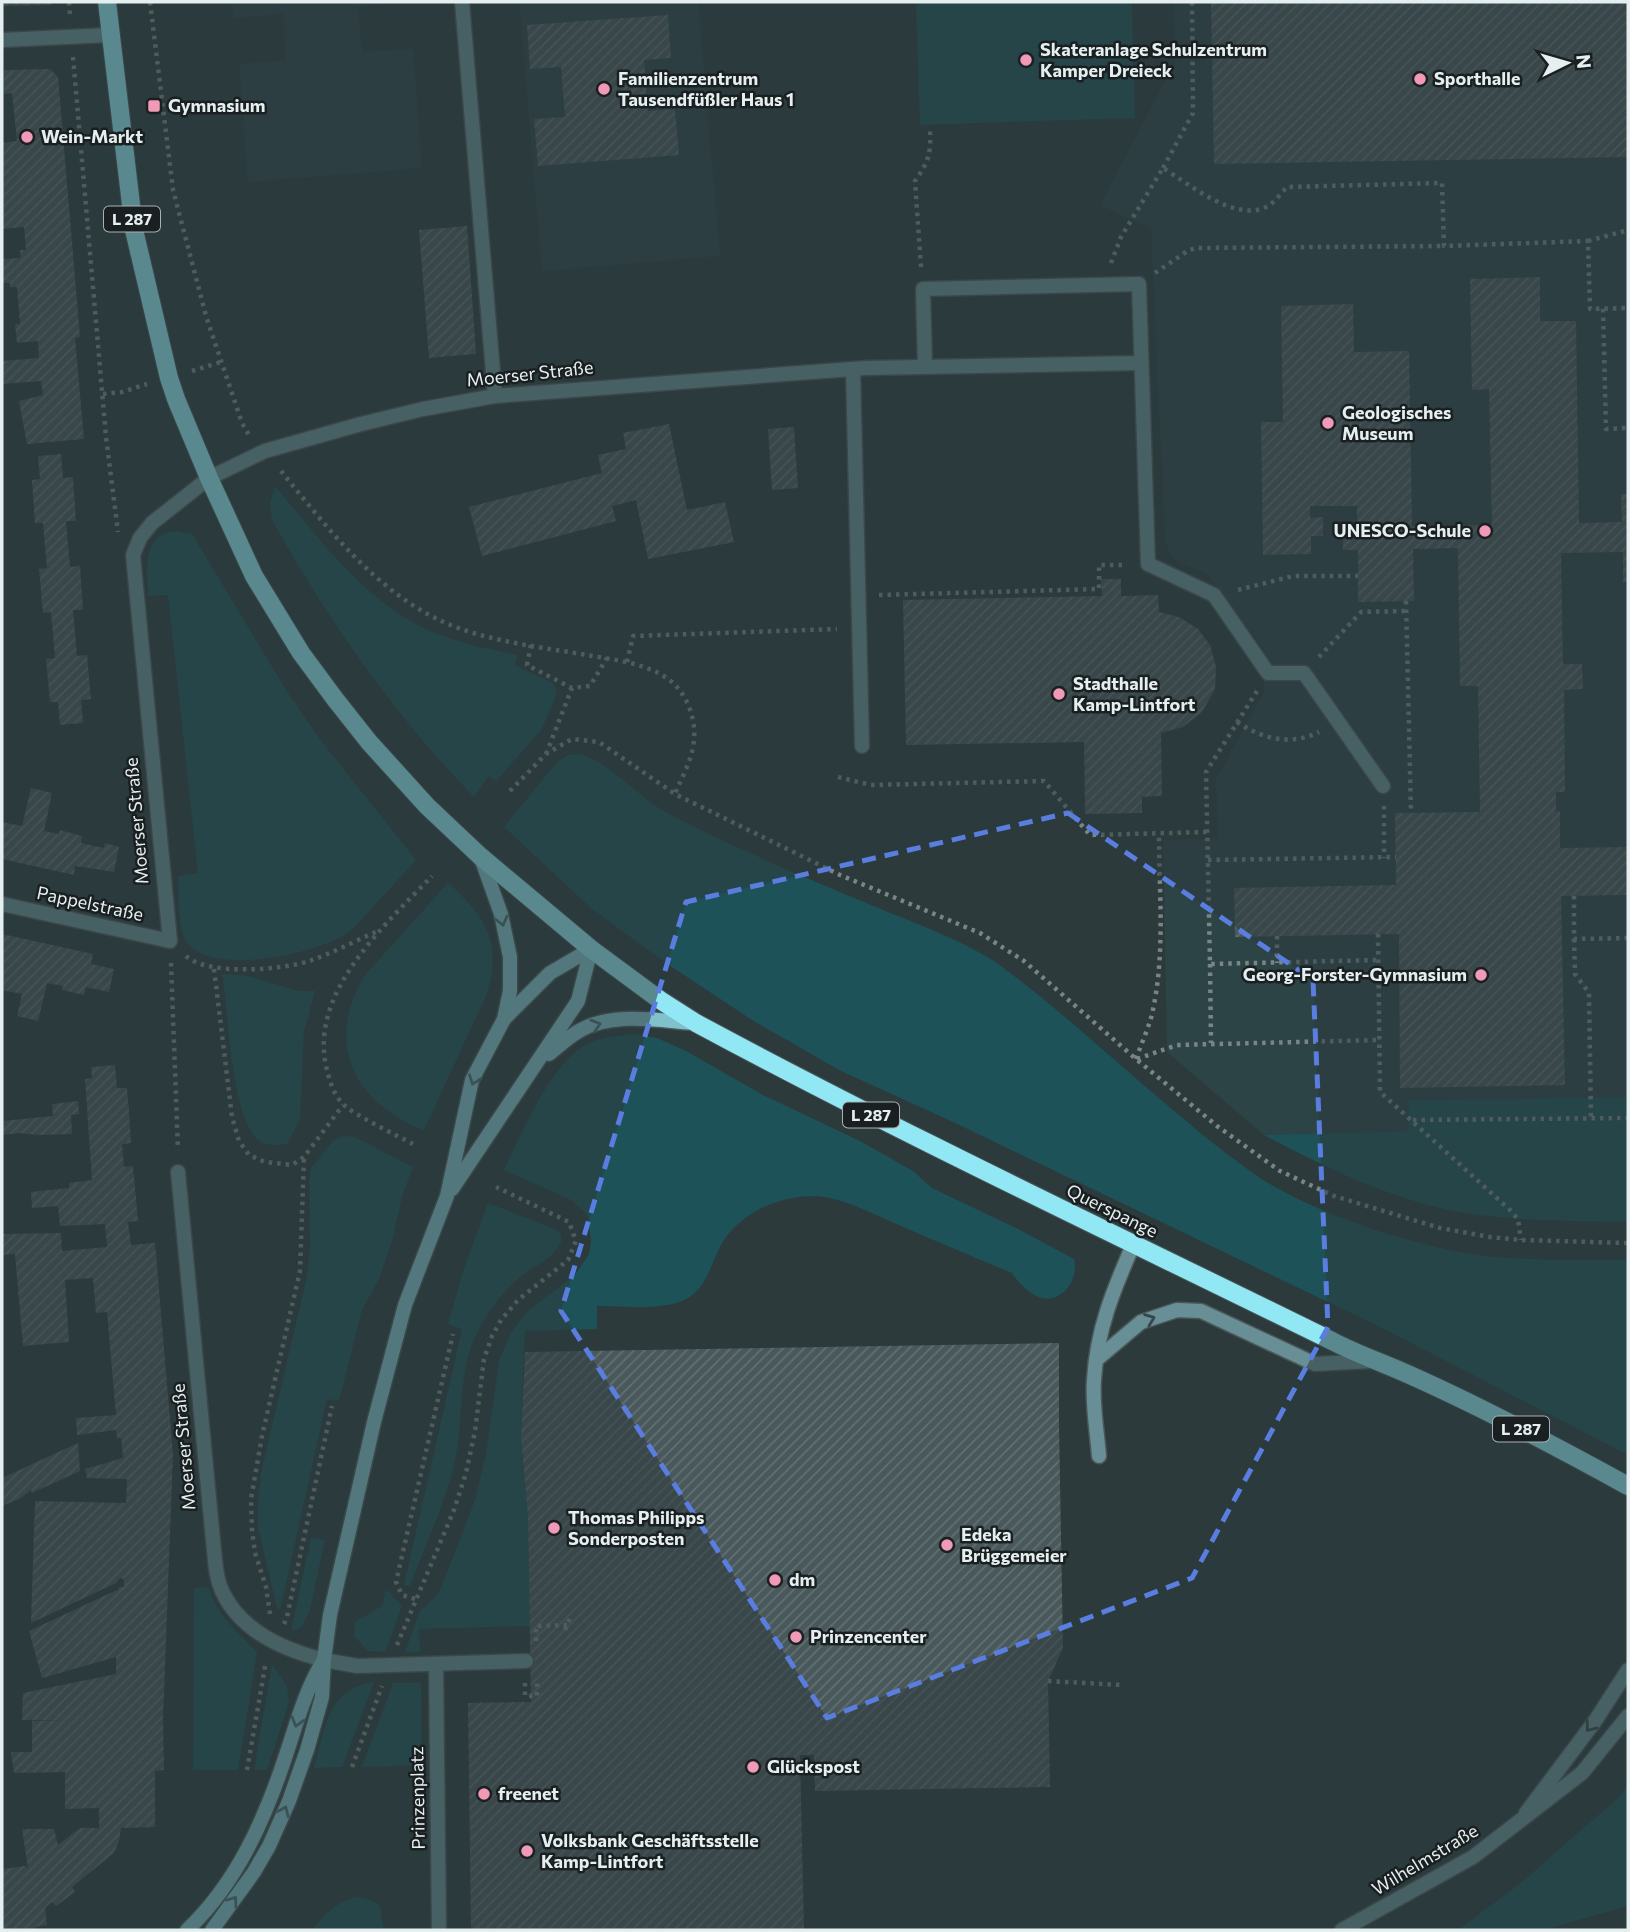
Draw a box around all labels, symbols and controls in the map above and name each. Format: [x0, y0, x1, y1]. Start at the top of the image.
north arrow [1532, 28, 1602, 98]
place label: Skateranlage Schulzentrum Kamper Dreieck [1040, 38, 1267, 81]
marker: Skateranlage Schulzentrum Kamper Dreieck [1018, 52, 1034, 68]
text: N [1572, 53, 1597, 70]
place label: Familienzentrum Tausendfüßler Haus 1 [618, 67, 794, 110]
place label: Sporthalle [1434, 67, 1520, 89]
marker: Sporthalle [1412, 71, 1428, 87]
marker: Familienzentrum Tausendfüßler Haus 1 [596, 81, 612, 97]
place label: Gymnasium [168, 94, 266, 116]
marker: Gymnasium [146, 98, 162, 114]
place label: Wein-Markt [41, 125, 143, 147]
marker: Wein-Markt [19, 129, 35, 145]
road number: L 287 [104, 206, 160, 232]
street label: Moerser Straße [465, 355, 594, 391]
place label: Geologisches Museum [1342, 401, 1451, 444]
marker: Geologisches Museum [1320, 415, 1336, 431]
place label: UNESCO-Schule [1334, 519, 1471, 541]
marker: UNESCO-Schule [1477, 523, 1493, 539]
place label: Stadthalle Kamp-Lintfort [1073, 672, 1196, 715]
marker: Stadthalle Kamp-Lintfort [1051, 686, 1067, 702]
street label: Moerser Straße [120, 757, 153, 885]
street label: Pappelstraße [35, 881, 146, 925]
one-way arrow [494, 914, 508, 926]
place label: Georg-Forster-Gymnasium [1243, 963, 1467, 985]
marker: Georg-Forster-Gymnasium [1473, 967, 1489, 983]
one-way arrow [589, 1018, 601, 1033]
one-way arrow [468, 1073, 482, 1086]
road number: L 287 [843, 1102, 899, 1128]
street label: Querspange [1063, 1179, 1162, 1242]
one-way arrow [1144, 1314, 1156, 1328]
street label: Moerser Straße [167, 1383, 200, 1511]
road number: L 287 [1493, 1416, 1549, 1442]
place label: Thomas Philipps Sonderposten [568, 1506, 704, 1549]
marker: Thomas Philipps Sonderposten [546, 1520, 562, 1536]
place label: Edeka Brüggemeier [961, 1523, 1067, 1566]
marker: Edeka Brüggemeier [939, 1537, 955, 1553]
place label: dm [789, 1568, 815, 1590]
marker: dm [767, 1572, 783, 1588]
place label: Prinzencenter [810, 1625, 927, 1647]
marker: Prinzencenter [788, 1629, 804, 1645]
one-way arrow [290, 1716, 305, 1728]
one-way arrow [1586, 1719, 1599, 1732]
street label: Prinzenplatz [405, 1746, 429, 1850]
place label: Glückspost [767, 1755, 860, 1777]
marker: Glückspost [745, 1759, 761, 1775]
place label: freenet [498, 1782, 559, 1804]
marker: freenet [476, 1786, 492, 1802]
one-way arrow [276, 1806, 290, 1818]
street label: Wilhelmstraße [1367, 1819, 1482, 1899]
place label: Volksbank Geschäftsstelle Kamp-Lintfort [541, 1829, 759, 1872]
marker: Volksbank Geschäftsstelle Kamp-Lintfort [519, 1843, 535, 1859]
one-way arrow [225, 1896, 237, 1909]

